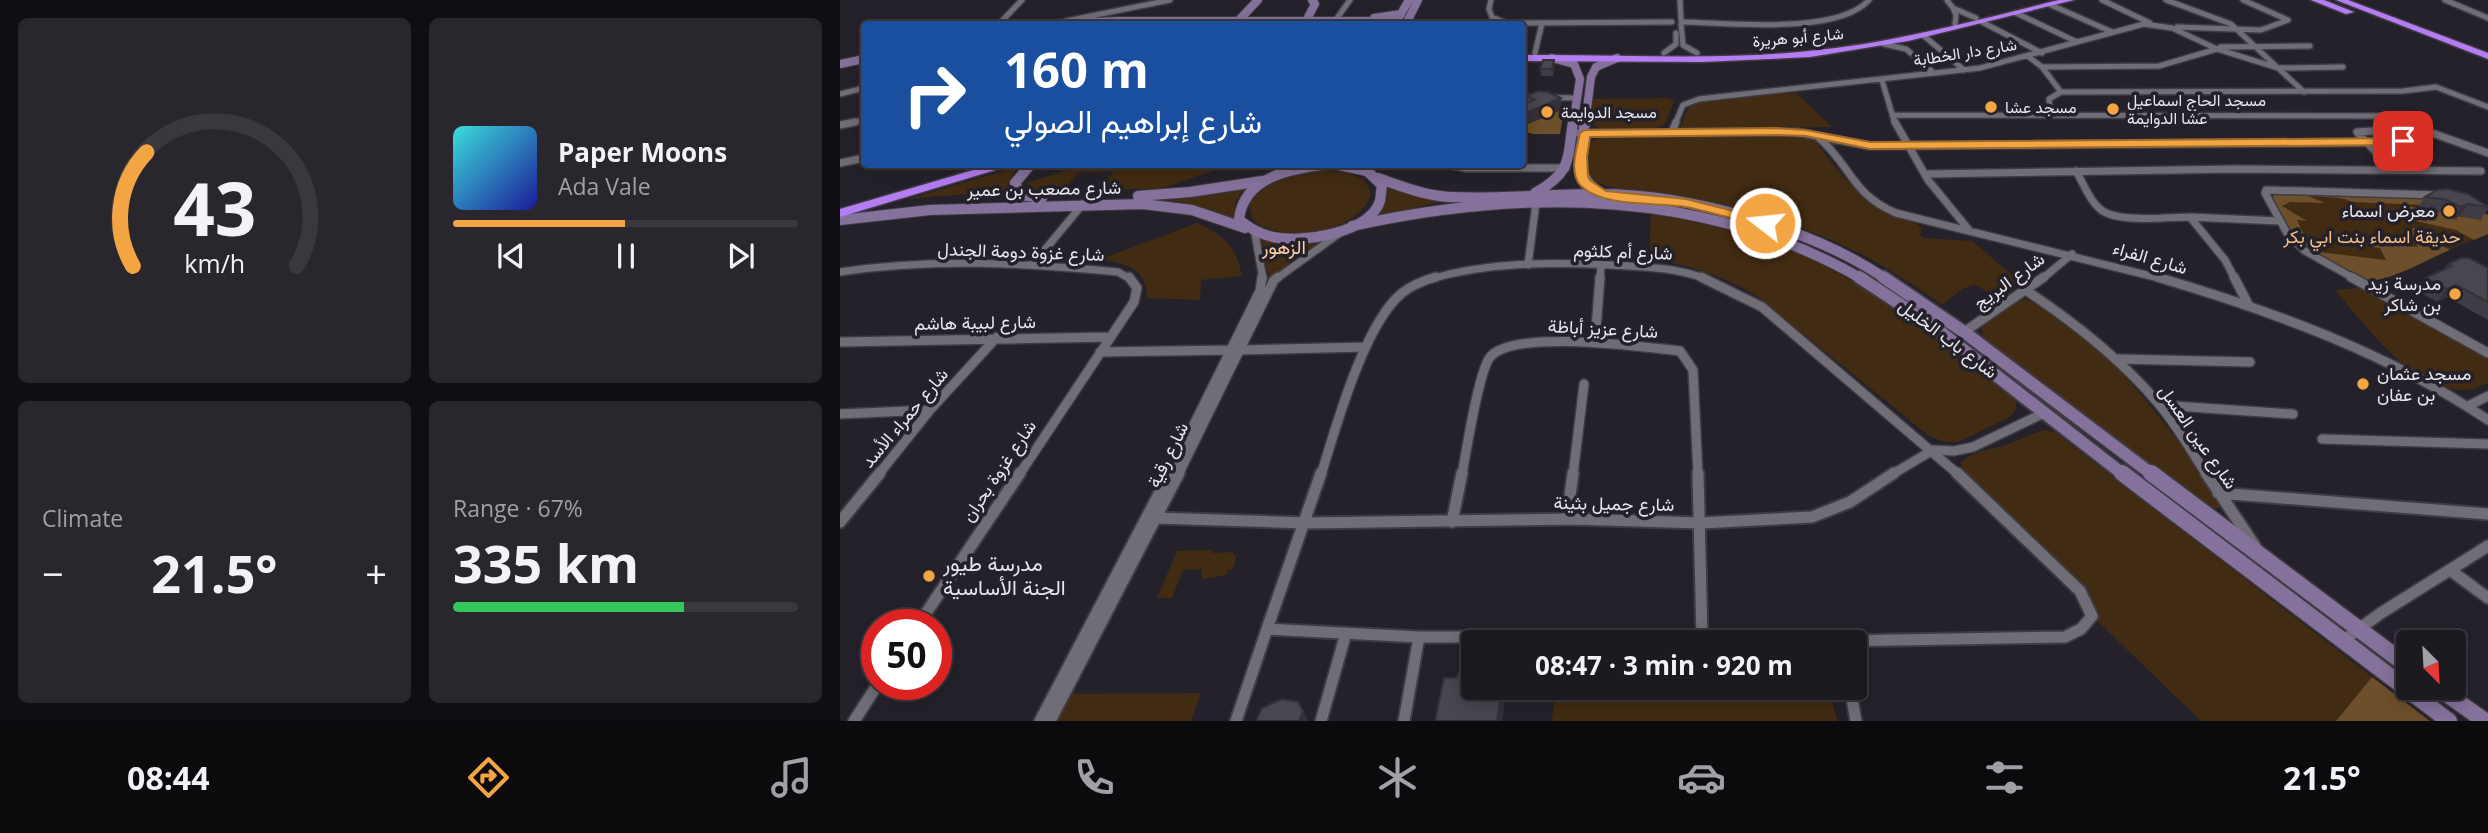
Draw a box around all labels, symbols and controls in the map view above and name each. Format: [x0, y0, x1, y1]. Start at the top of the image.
street label: شارع أبو هريرة [1752, 22, 1844, 53]
street label: شارع دار الخطابة [1912, 33, 2019, 72]
text: 160 m [1004, 36, 1149, 102]
icon: right [889, 49, 980, 140]
place label: مسجد الحاج اسماعيل عشا الدوايمة [2127, 89, 2266, 129]
place label: مسجد عشا [2005, 96, 2077, 118]
text: شارع إبراهيم الصولي [1004, 99, 1262, 142]
marker: مسجد عشا [1983, 99, 1999, 115]
place label: مسجد الدوايمة [1561, 101, 1657, 123]
marker: مسجد الحاج اسماعيل عشا الدوايمة [2105, 101, 2121, 117]
marker: مسجد الدوايمة [1539, 104, 1555, 120]
pin [2373, 111, 2433, 171]
icon: arrive [2384, 122, 2422, 160]
text: Paper Moons [558, 134, 727, 170]
text: 43 [173, 159, 256, 258]
text: Ada Vale [558, 170, 651, 202]
street label: شارع مصعب بن عمير [966, 175, 1121, 202]
position arrow [1728, 186, 1802, 260]
place label: معرض اسماء [2342, 198, 2435, 222]
marker: معرض اسماء [2441, 203, 2457, 219]
park label: حديقة اسماء بنت ابي بكر [2282, 224, 2461, 252]
district label: الزهور [1261, 234, 1306, 260]
street label: شارع الفراء [2110, 235, 2190, 280]
street label: شارع غزوة دومة الجندل [937, 236, 1105, 267]
icon: previous [492, 237, 530, 275]
icon: pause [607, 237, 645, 275]
icon: next [722, 237, 760, 275]
street label: شارع أم كلثوم [1573, 237, 1673, 266]
text: km/h [184, 246, 245, 280]
street label: شارع البريج [1968, 246, 2049, 315]
place label: مدرسة زيد بن شاكر [2368, 271, 2441, 316]
marker: مدرسة زيد بن شاكر [2447, 286, 2463, 302]
street label: شارع باب الخليل [1894, 293, 2003, 384]
street label: شارع لبيبة هاشم [914, 309, 1036, 336]
street label: شارع عزيز أباظة [1547, 313, 1659, 344]
place label: مسجد عثمان بن عفان [2377, 361, 2471, 406]
street label: شارع حمراء الأسد [855, 362, 954, 473]
marker: مسجد عثمان بن عفان [2355, 376, 2371, 392]
street label: شارع عين العسل [2153, 380, 2244, 494]
street label: شارع غزوة بحران [955, 415, 1042, 526]
street label: شارع رقية [1141, 418, 1194, 492]
street label: شارع جميل بثينة [1553, 490, 1675, 517]
text: Range · 67% [453, 492, 583, 524]
text: Climate [42, 502, 123, 534]
text: 335 km [453, 527, 639, 598]
text: 21.5° [151, 537, 278, 608]
text: − [42, 547, 64, 599]
text: + [365, 547, 387, 599]
place label: مدرسة طيور الجنة الأساسية [942, 549, 1066, 601]
marker: مدرسة طيور الجنة الأساسية [921, 568, 937, 584]
speed limit sign: 50 [861, 609, 952, 700]
north arrow [2396, 630, 2466, 700]
map controls [2396, 630, 2466, 700]
text: 08:47 · 3 min · 920 m [1535, 647, 1793, 683]
icon: directions [464, 753, 513, 802]
icon: music [767, 753, 816, 802]
icon: phone [1070, 753, 1119, 802]
icon: climate [1373, 753, 1422, 802]
icon: car [1677, 753, 1726, 802]
icon: filters [1980, 753, 2029, 802]
text: 08:44 [127, 756, 209, 799]
text: 21.5° [2283, 756, 2361, 799]

